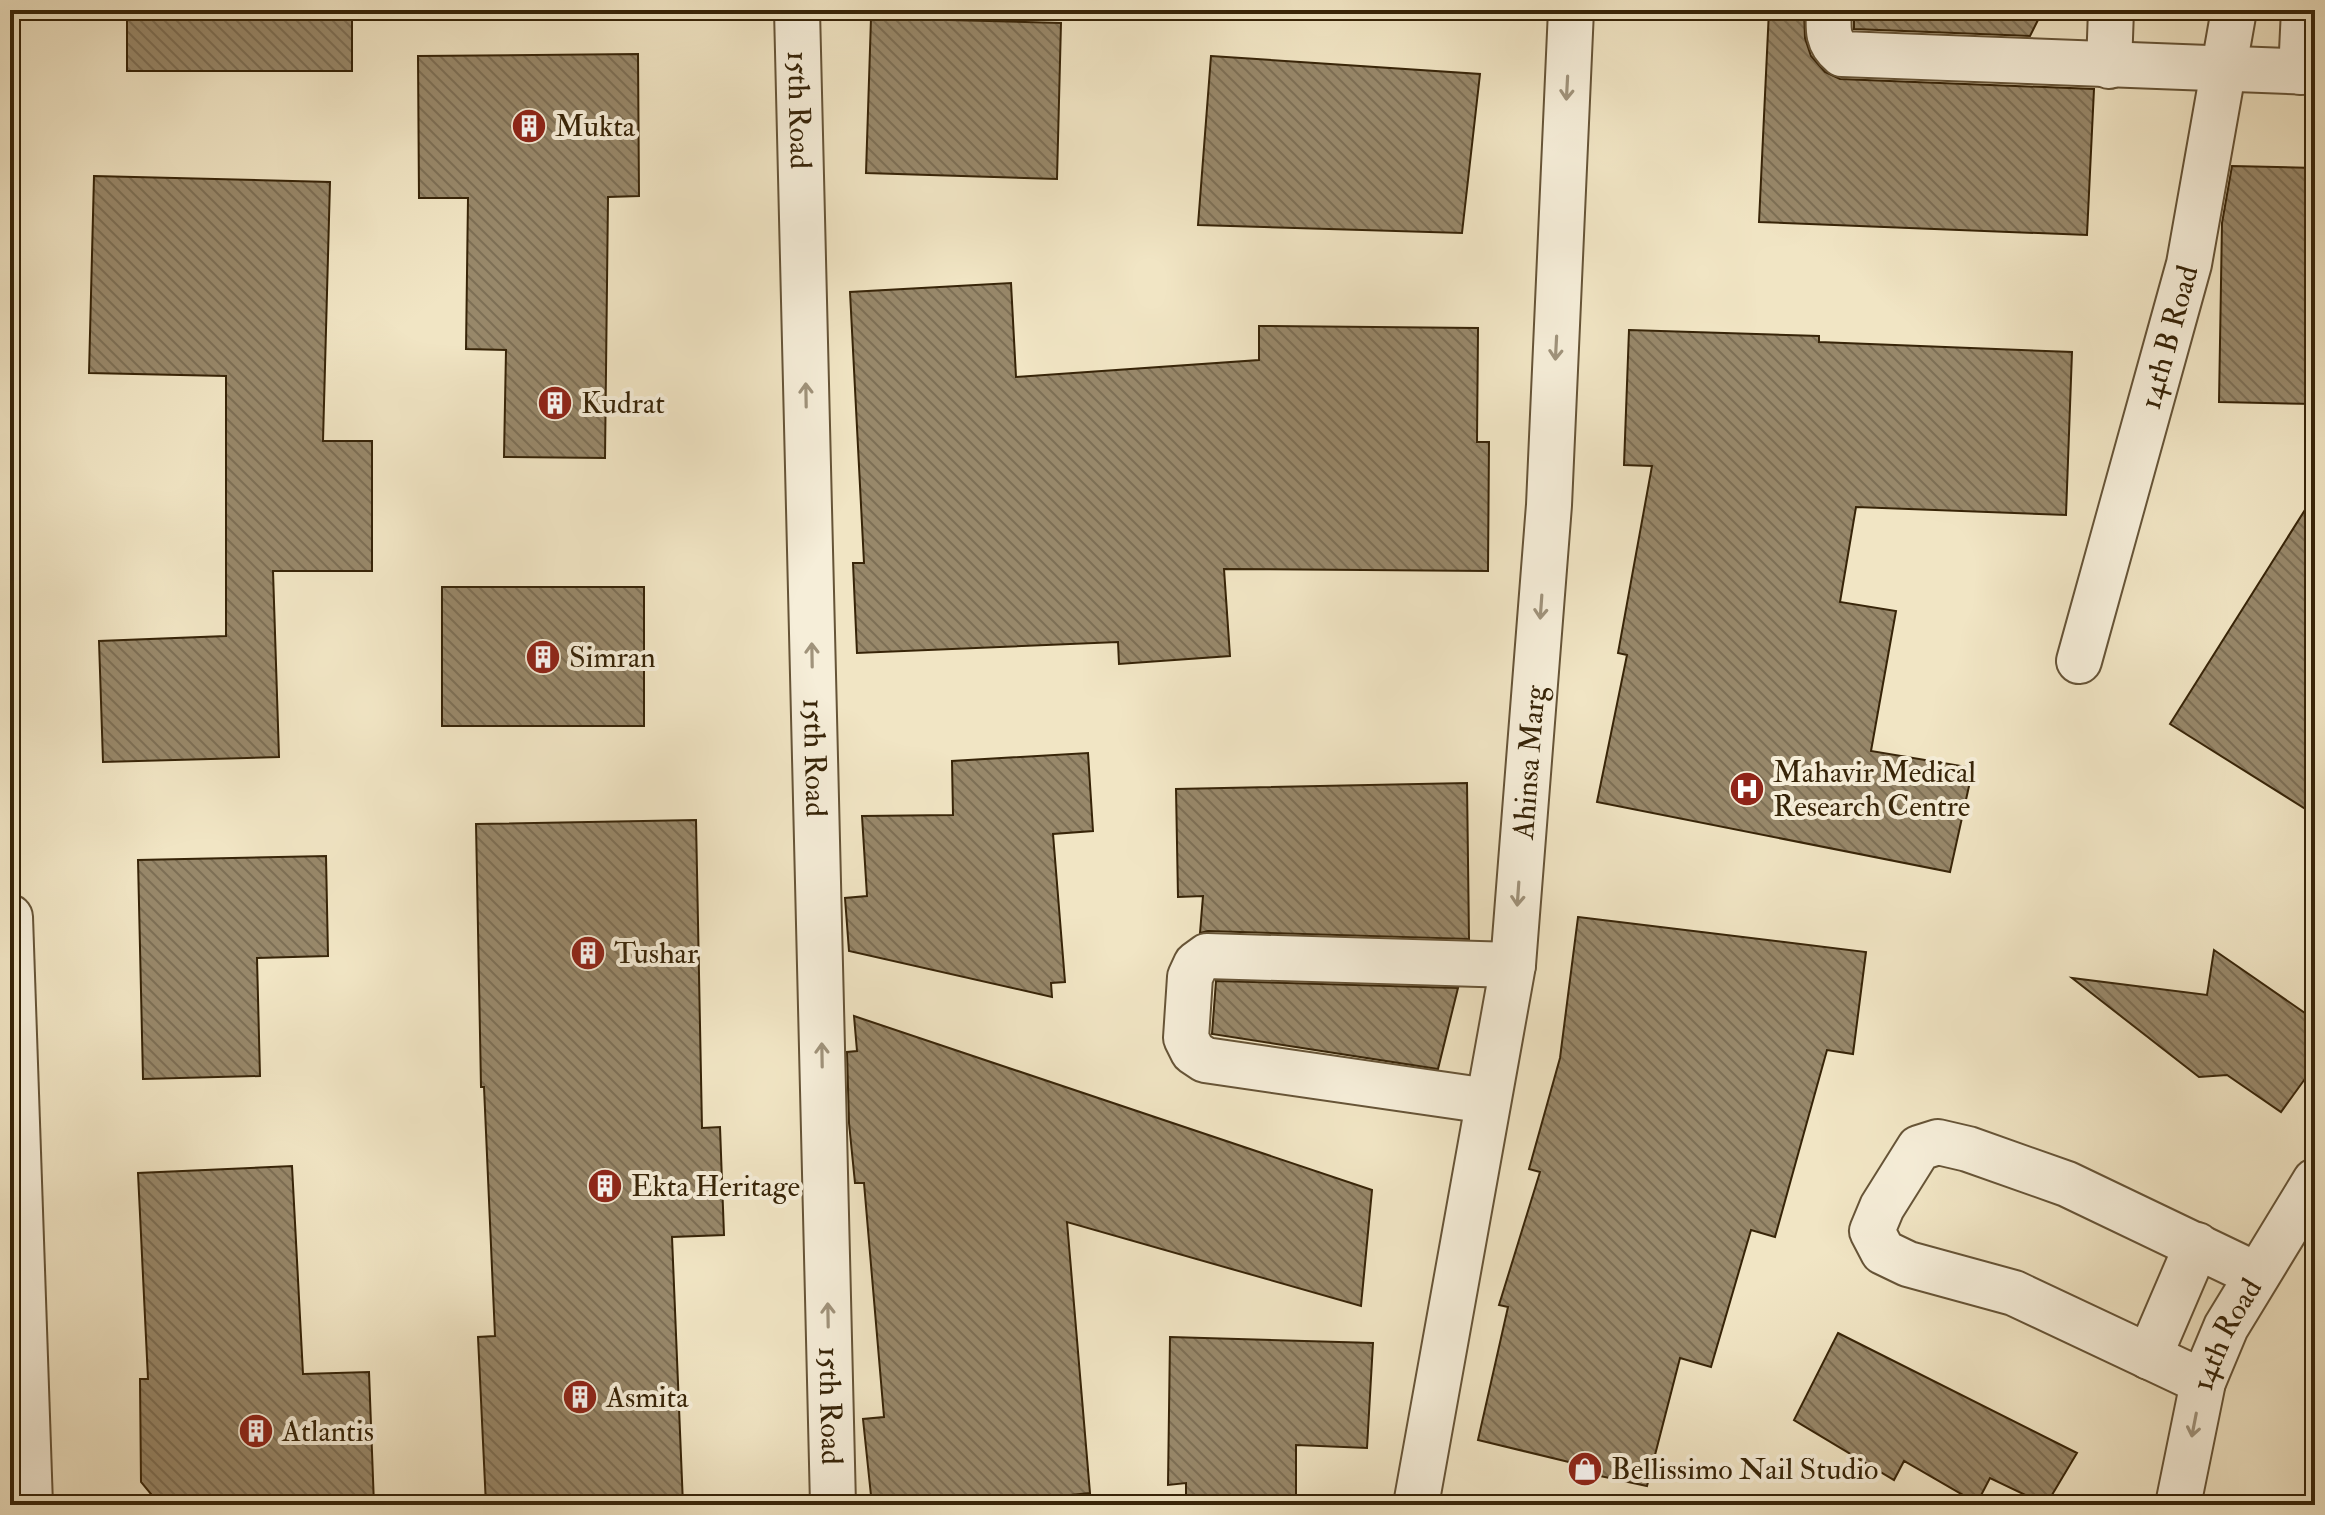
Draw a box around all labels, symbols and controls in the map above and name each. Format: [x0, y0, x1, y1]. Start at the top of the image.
street label: 15th Road [779, 50, 819, 170]
one-way arrow [1560, 74, 1575, 101]
building icon: Mukta [510, 107, 548, 145]
place label: Mukta [555, 108, 636, 145]
street label: 14th B Road [2132, 261, 2207, 413]
one-way arrow [1548, 334, 1563, 361]
one-way arrow [798, 382, 814, 409]
building icon: Kudrat [536, 384, 574, 422]
place label: Kudrat [581, 385, 665, 422]
one-way arrow [1533, 593, 1548, 620]
building icon: Simran [524, 638, 562, 676]
place label: Simran [569, 639, 656, 676]
one-way arrow [805, 642, 820, 669]
street label: Ahinsa Marg [1505, 683, 1554, 842]
street label: 15th Road [795, 698, 834, 818]
place label: Mahavir Medical Research Centre [1773, 754, 1976, 825]
hospital icon: Mahavir Medical Research Centre [1728, 770, 1766, 808]
one-way arrow [1510, 880, 1525, 907]
building icon: Tushar [569, 934, 607, 972]
place label: Tushar [614, 935, 698, 972]
one-way arrow [814, 1042, 830, 1069]
building icon: Ekta Heritage [586, 1167, 624, 1205]
place label: Ekta Heritage [631, 1168, 800, 1205]
street label: 14th Road [2184, 1272, 2270, 1394]
one-way arrow [820, 1302, 836, 1329]
street label: 15th Road [810, 1346, 850, 1465]
building icon: Asmita [561, 1378, 599, 1416]
place label: Asmita [605, 1379, 689, 1416]
one-way arrow [2186, 1411, 2201, 1437]
building icon: Atlantis [237, 1412, 275, 1450]
place label: Atlantis [281, 1413, 374, 1450]
shop icon: Bellissimo Nail Studio [1566, 1450, 1604, 1488]
place label: Bellissimo Nail Studio [1611, 1451, 1878, 1488]

